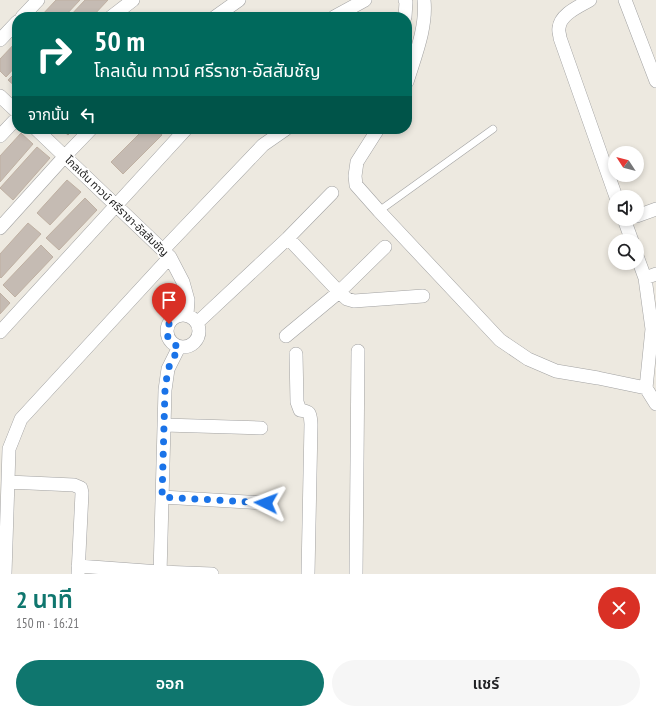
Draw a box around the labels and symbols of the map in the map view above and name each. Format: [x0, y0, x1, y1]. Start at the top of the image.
north arrow [608, 146, 644, 182]
street label: โกลเด้น ทาวน์ ศรีราชา-อัสสัมชัญ [62, 153, 172, 259]
pin [152, 283, 186, 324]
position arrow [245, 482, 287, 524]

